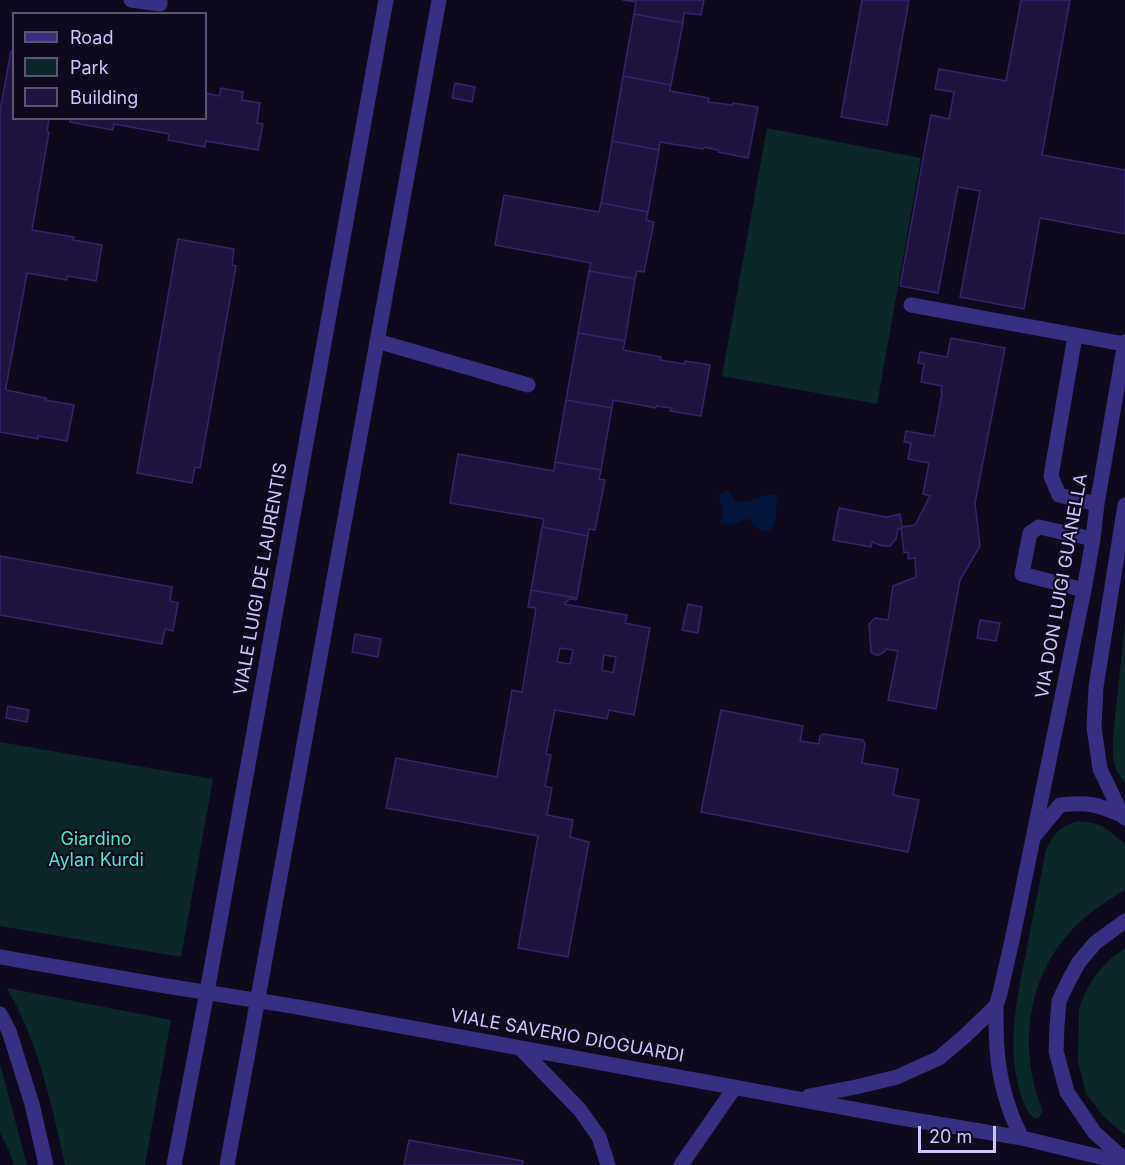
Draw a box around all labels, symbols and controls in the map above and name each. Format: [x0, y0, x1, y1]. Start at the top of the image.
legend [12, 12, 207, 120]
text: Road [70, 27, 113, 48]
text: Park [70, 57, 109, 78]
text: Building [70, 87, 138, 108]
street label: VIALE LUIGI DE LAURENTIS [230, 461, 292, 697]
street label: VIA DON LUIGI GUANELLA [1032, 472, 1092, 700]
park label: Giardino Aylan Kurdi [48, 829, 144, 872]
street label: VIALE SAVERIO DIOGUARDI [449, 1005, 685, 1067]
scale bar [921, 1114, 999, 1152]
text: 20 m [929, 1126, 972, 1147]

